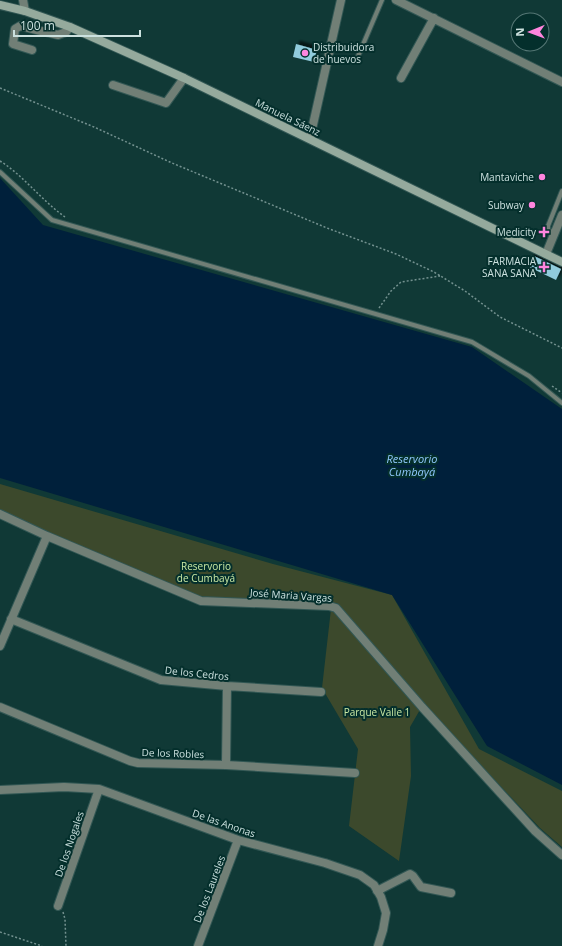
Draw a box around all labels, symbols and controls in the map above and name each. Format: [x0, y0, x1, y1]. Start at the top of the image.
scale bar [14, 12, 140, 38]
north arrow [510, 12, 550, 52]
text: 100 m [20, 17, 55, 34]
text: N [512, 28, 527, 37]
place label: Distribuidora de huevos [313, 40, 374, 66]
marker: Distribuidora de huevos [300, 48, 310, 58]
street label: Manuela Sáenz [253, 95, 323, 139]
place label: Mantaviche [480, 170, 534, 184]
marker: Mantaviche [537, 172, 547, 182]
place label: Subway [488, 198, 525, 212]
marker: Subway [527, 200, 537, 210]
place label: Medicity [497, 225, 537, 239]
marker: Medicity [539, 227, 549, 237]
place label: FARMACIA SANA SANA [482, 254, 537, 280]
marker: FARMACIA SANA SANA [539, 262, 549, 272]
water label: Reservorio Cumbayá [387, 451, 437, 479]
park label: Reservorio de Cumbayá [177, 559, 235, 585]
street label: José Maria Vargas [248, 585, 333, 605]
street label: De los Cedros [164, 663, 230, 683]
park label: Parque Valle 1 [344, 705, 410, 719]
street label: De los Robles [141, 745, 205, 761]
street label: De las Anonas [191, 806, 258, 840]
street label: De los Nogales [51, 809, 87, 879]
street label: De los Laureles [190, 853, 228, 925]

